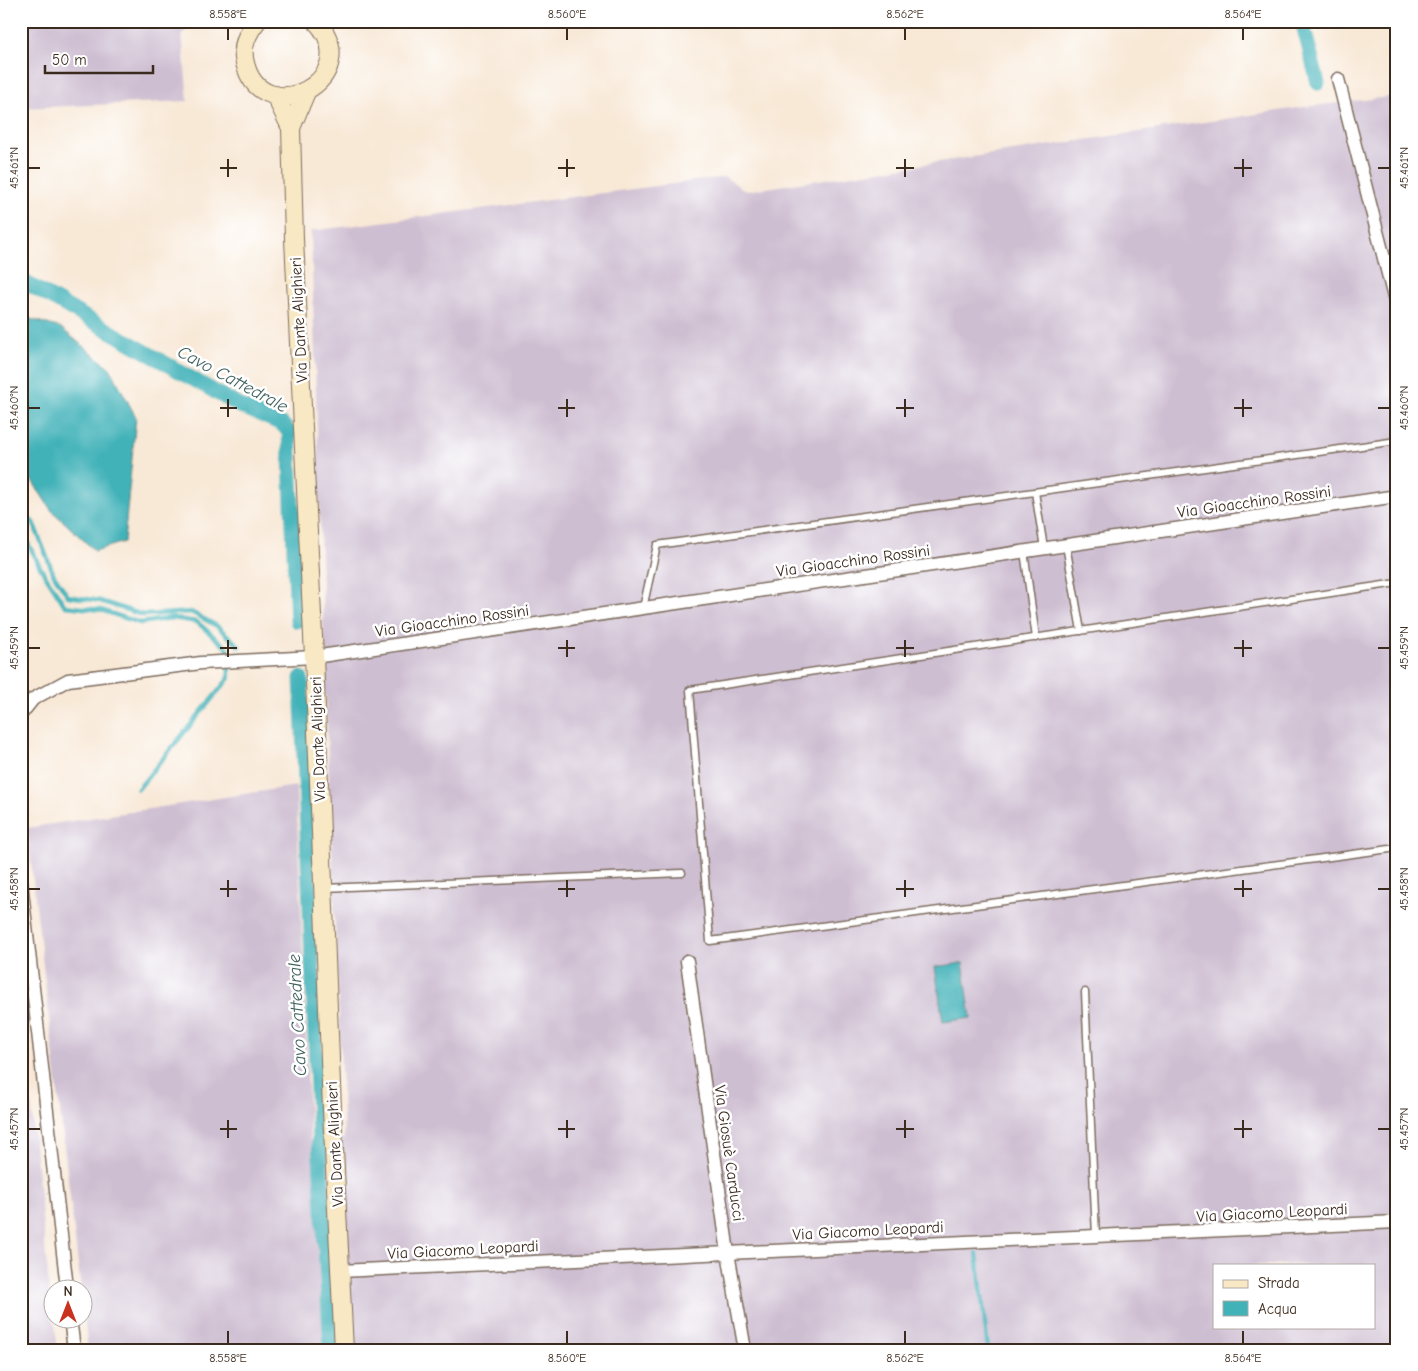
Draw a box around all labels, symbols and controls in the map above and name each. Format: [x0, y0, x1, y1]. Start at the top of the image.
text: 8.558°E [209, 7, 247, 21]
text: 8.560°E [548, 7, 586, 21]
text: 8.562°E [886, 7, 924, 21]
text: 8.564°E [1224, 7, 1262, 21]
scale bar [45, 42, 152, 74]
text: 50 m [52, 51, 87, 69]
text: 45.461°N [7, 147, 21, 189]
text: 45.461°N [1397, 147, 1411, 189]
street label: Via Dante Alighieri [287, 257, 311, 383]
water label: Cavo Cattedrale [174, 341, 292, 417]
text: 45.460°N [7, 386, 21, 430]
text: 45.460°N [1397, 386, 1411, 430]
street label: Via Gioacchino Rossini [1176, 482, 1332, 522]
street label: Via Gioacchino Rossini [775, 541, 931, 581]
street label: Via Gioacchino Rossini [374, 601, 530, 641]
text: 45.459°N [7, 626, 21, 670]
text: 45.459°N [1397, 626, 1411, 670]
street label: Via Dante Alighieri [307, 676, 329, 802]
text: 45.458°N [7, 867, 21, 911]
text: 45.458°N [1397, 867, 1411, 911]
water label: Cavo Cattedrale [284, 953, 311, 1077]
street label: Via Dante Alighieri [323, 1081, 347, 1207]
street label: Via Giosuè Carducci [711, 1084, 747, 1222]
text: 45.457°N [7, 1108, 21, 1151]
text: 45.457°N [1397, 1108, 1411, 1151]
street label: Via Giacomo Leopardi [1196, 1200, 1348, 1226]
street label: Via Giacomo Leopardi [792, 1218, 944, 1244]
street label: Via Giacomo Leopardi [387, 1237, 539, 1263]
legend [1213, 1264, 1376, 1328]
text: Strada [1258, 1274, 1300, 1292]
north arrow [42, 1278, 92, 1328]
text: N [63, 1283, 73, 1300]
text: Acqua [1258, 1300, 1297, 1318]
text: 8.558°E [209, 1351, 247, 1365]
text: 8.560°E [548, 1351, 586, 1365]
text: 8.562°E [886, 1351, 924, 1365]
text: 8.564°E [1224, 1351, 1262, 1365]

